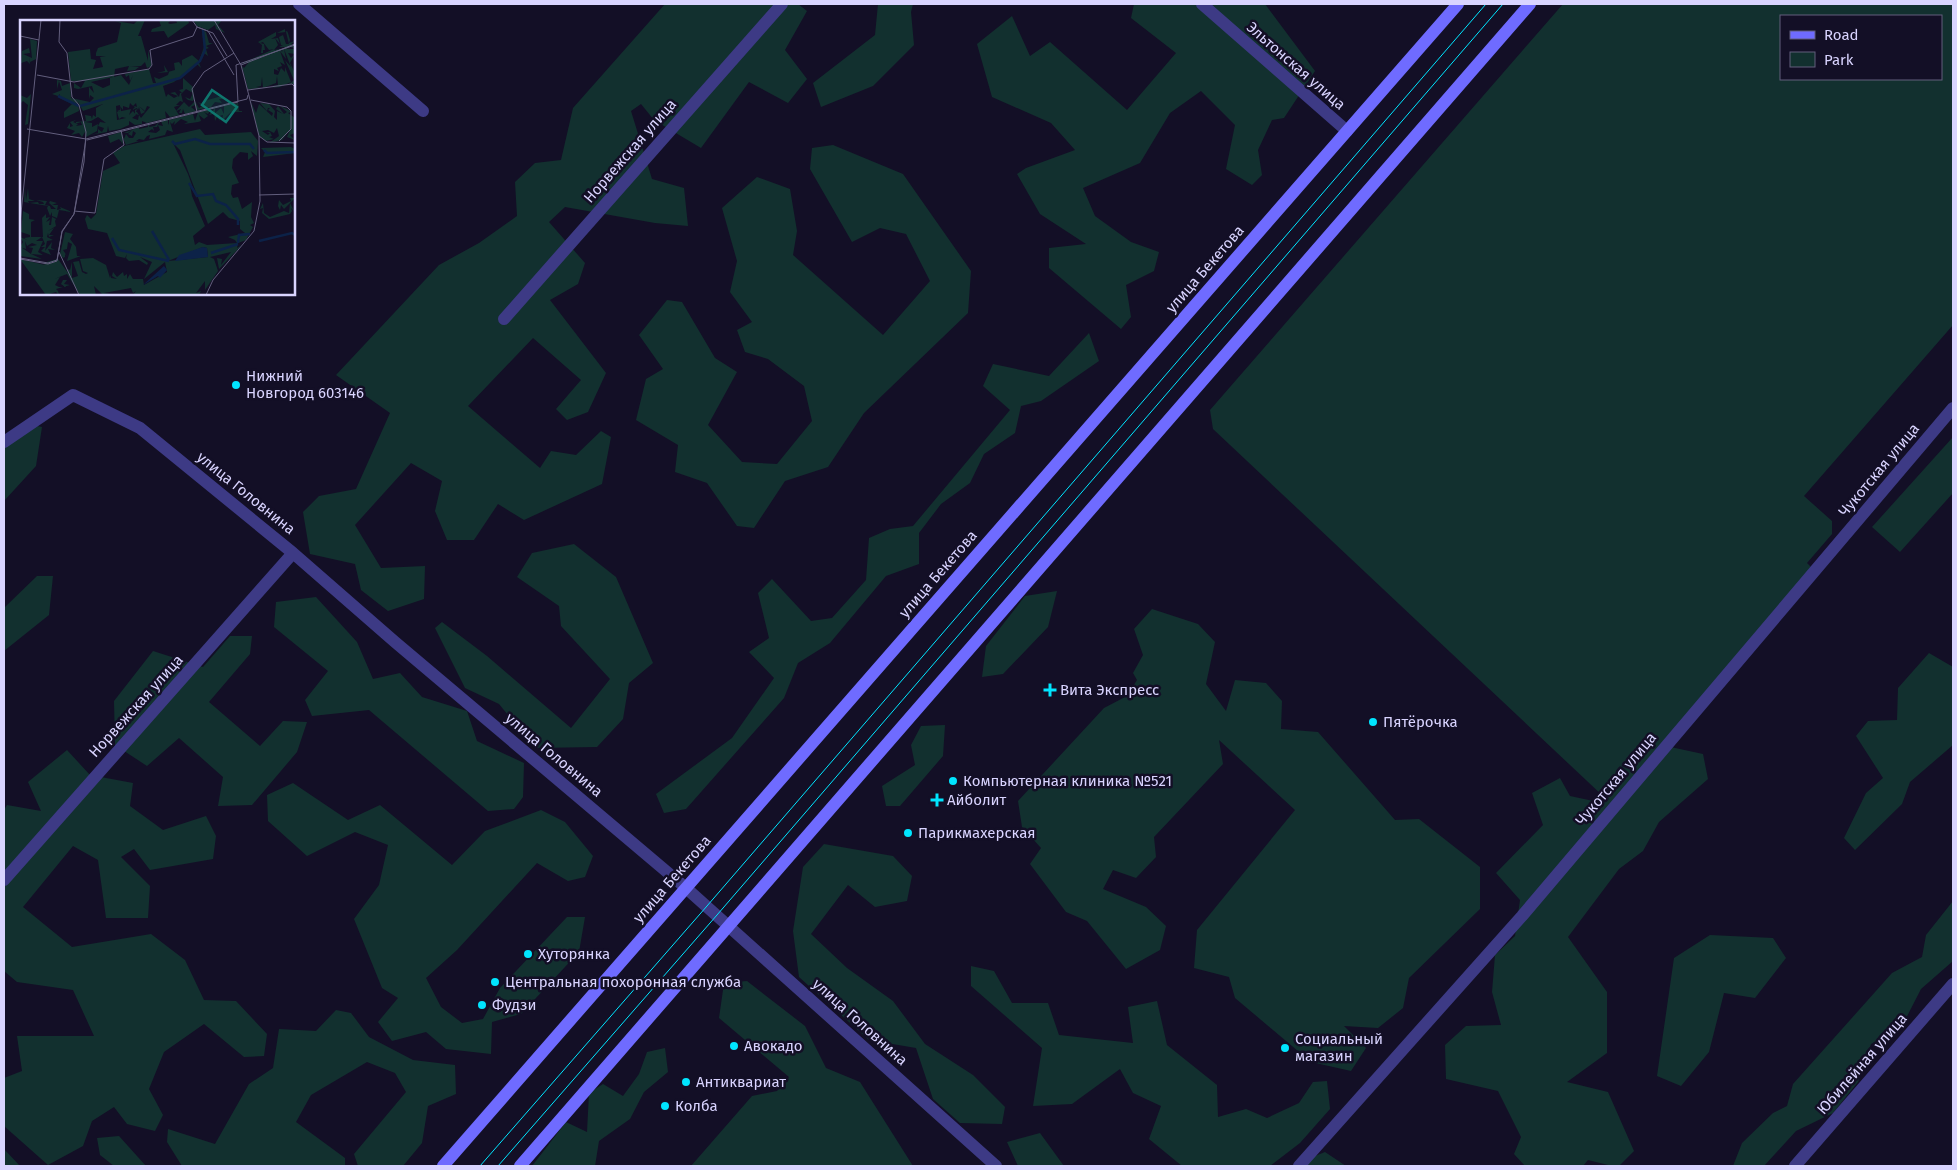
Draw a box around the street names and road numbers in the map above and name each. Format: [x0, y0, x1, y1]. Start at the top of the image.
street label: Эльтонская улица [1243, 18, 1349, 114]
street label: Норвежская улица [580, 95, 680, 207]
street label: улица Бекетова [1162, 222, 1248, 316]
street label: Чукотская улица [1835, 420, 1923, 520]
street label: улица Головнина [193, 448, 299, 538]
street label: улица Бекетова [895, 527, 981, 621]
street label: Норвежская улица [85, 651, 187, 761]
street label: улица Головнина [502, 709, 606, 801]
street label: Чукотская улица [1572, 729, 1660, 829]
street label: улица Бекетова [629, 832, 715, 926]
street label: улица Головнина [809, 975, 911, 1069]
street label: Юбилейная улица [1813, 1010, 1911, 1118]

